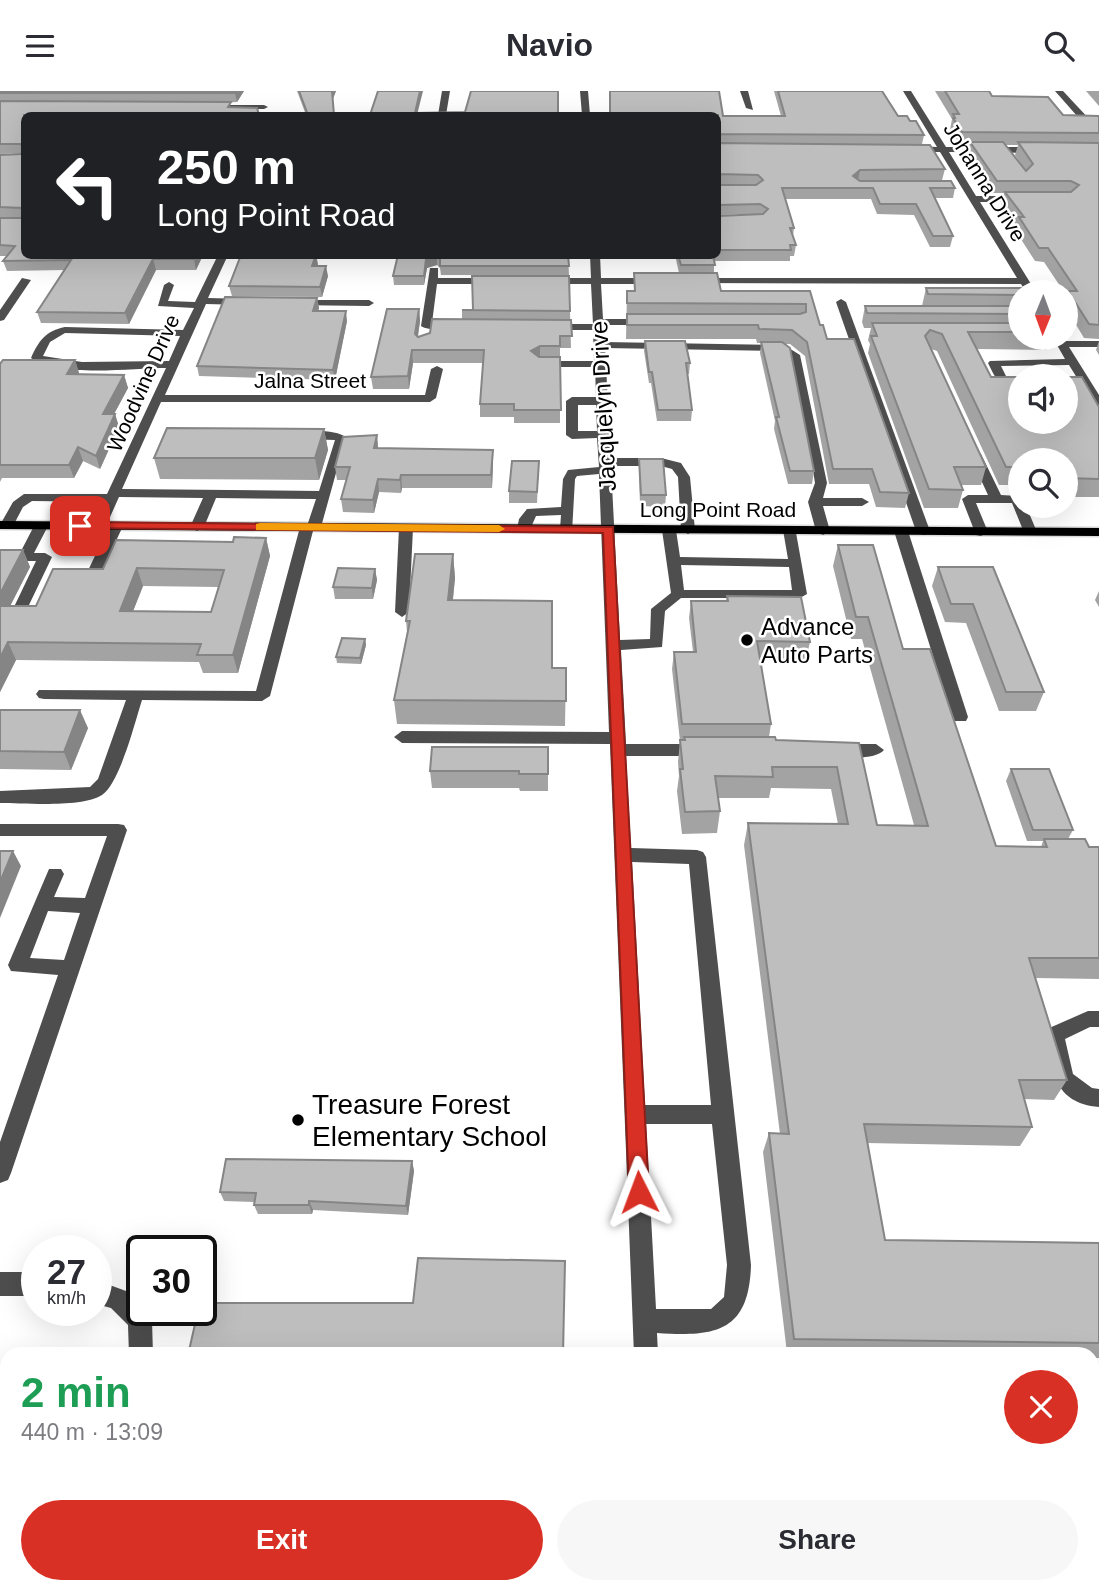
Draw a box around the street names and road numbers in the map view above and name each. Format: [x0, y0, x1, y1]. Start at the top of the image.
street label: Johanna Drive [939, 118, 1031, 246]
street label: Woodvine Drive [102, 311, 184, 455]
street label: Jacquelyn Drive [585, 320, 621, 492]
street label: Jalna Street [254, 369, 366, 392]
street label: Long Point Road [640, 498, 796, 521]

